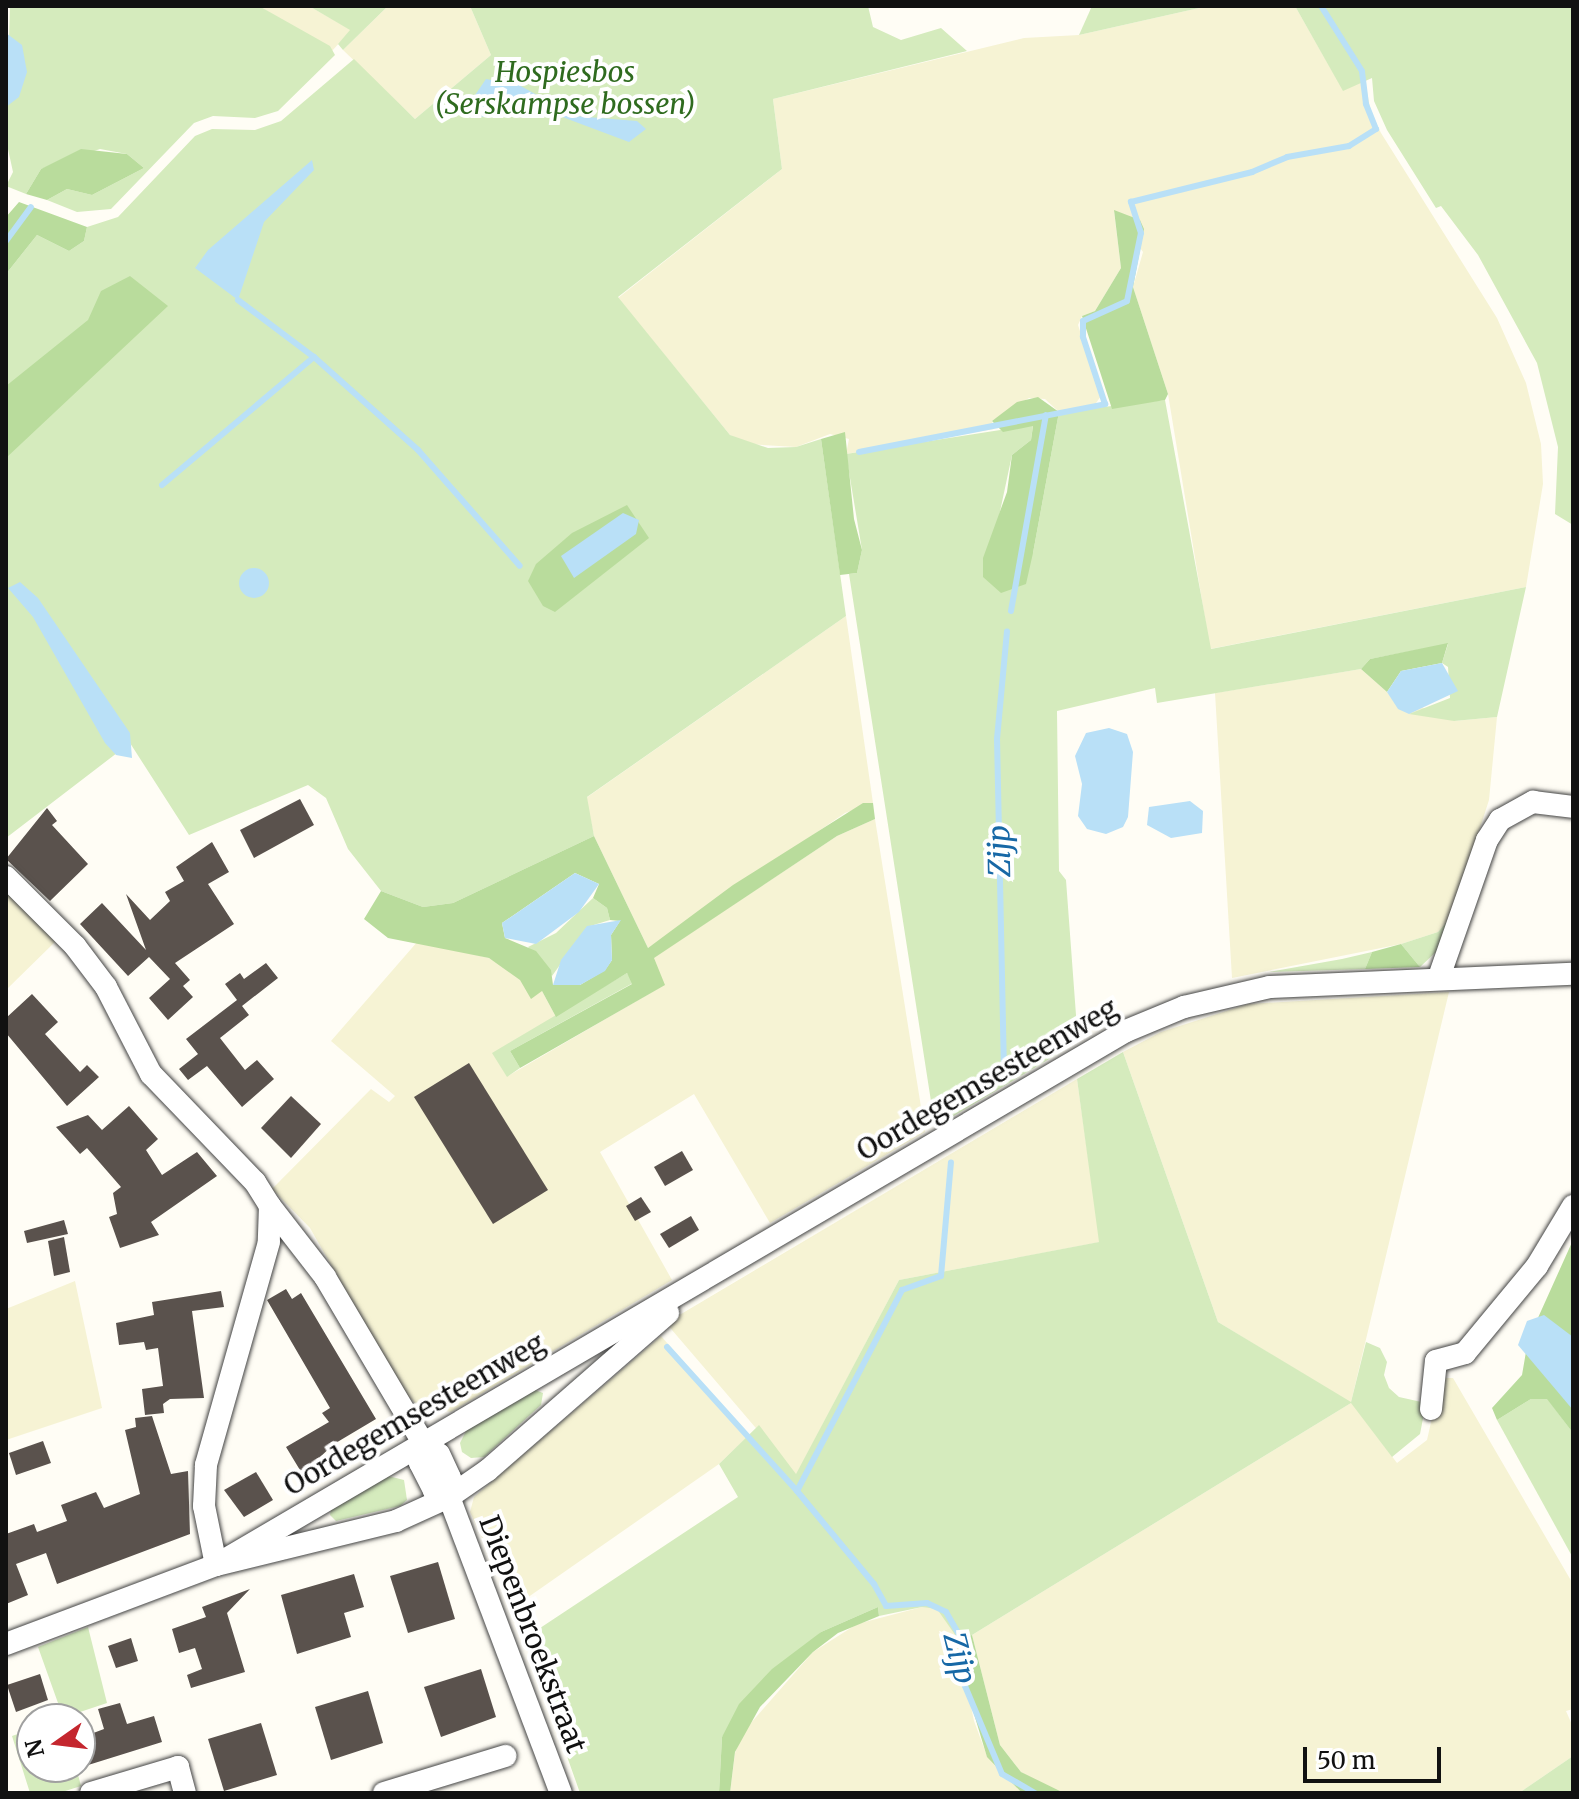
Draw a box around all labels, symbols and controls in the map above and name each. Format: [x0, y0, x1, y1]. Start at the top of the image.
park label: Hospiesbos (Serskampse bossen) [434, 55, 696, 121]
water label: Zijp [981, 825, 1017, 877]
street label: Oordegemsesteenweg [851, 991, 1123, 1167]
street label: Oordegemsesteenweg [278, 1326, 550, 1502]
street label: Diepenbroekstraat [472, 1511, 594, 1757]
water label: Zijp [936, 1629, 984, 1687]
north arrow [16, 1703, 96, 1783]
scale bar [1307, 1731, 1445, 1781]
text: N [19, 1737, 50, 1760]
text: 50 m [1317, 1745, 1376, 1776]

